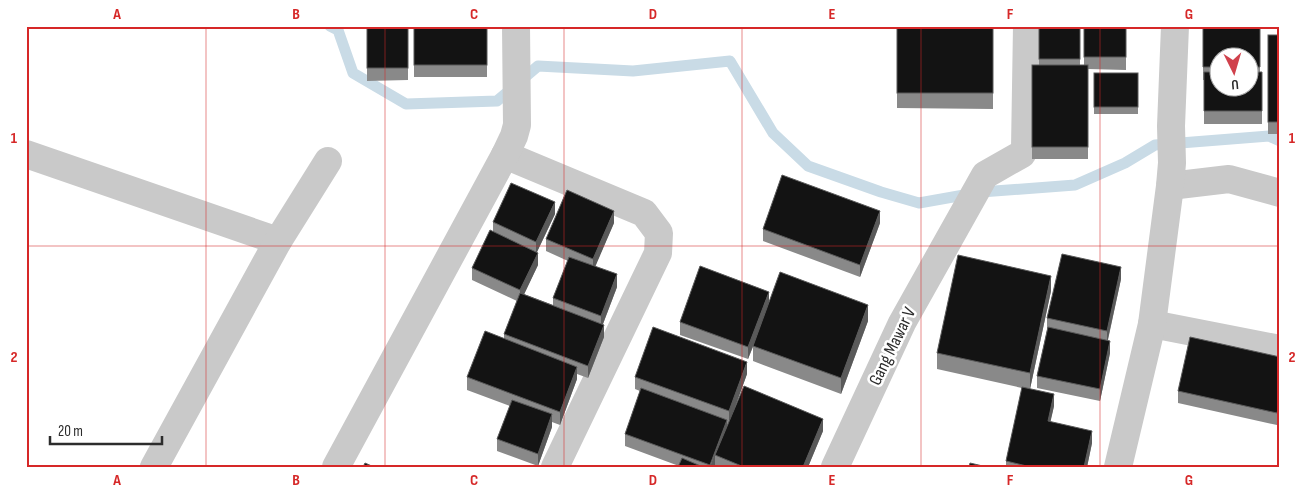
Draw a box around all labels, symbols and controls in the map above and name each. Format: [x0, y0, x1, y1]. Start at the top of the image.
text: A [112, 5, 121, 24]
text: B [292, 5, 300, 24]
text: C [470, 5, 478, 24]
text: D [649, 5, 657, 24]
text: E [829, 5, 836, 24]
text: F [1007, 5, 1014, 24]
text: G [1185, 5, 1193, 24]
north arrow [1208, 48, 1258, 98]
text: U [1231, 76, 1239, 93]
text: 1 [11, 129, 18, 148]
text: 1 [1289, 129, 1296, 148]
street label: Gang Mawar V [865, 304, 920, 389]
text: 2 [10, 348, 18, 367]
text: 2 [1288, 348, 1296, 367]
scale bar [50, 413, 162, 445]
text: 20 m [58, 422, 83, 441]
text: A [112, 471, 121, 490]
text: B [292, 471, 300, 490]
text: C [470, 471, 478, 490]
text: D [649, 471, 657, 490]
text: E [829, 471, 836, 490]
text: F [1007, 471, 1014, 490]
text: G [1185, 471, 1193, 490]

